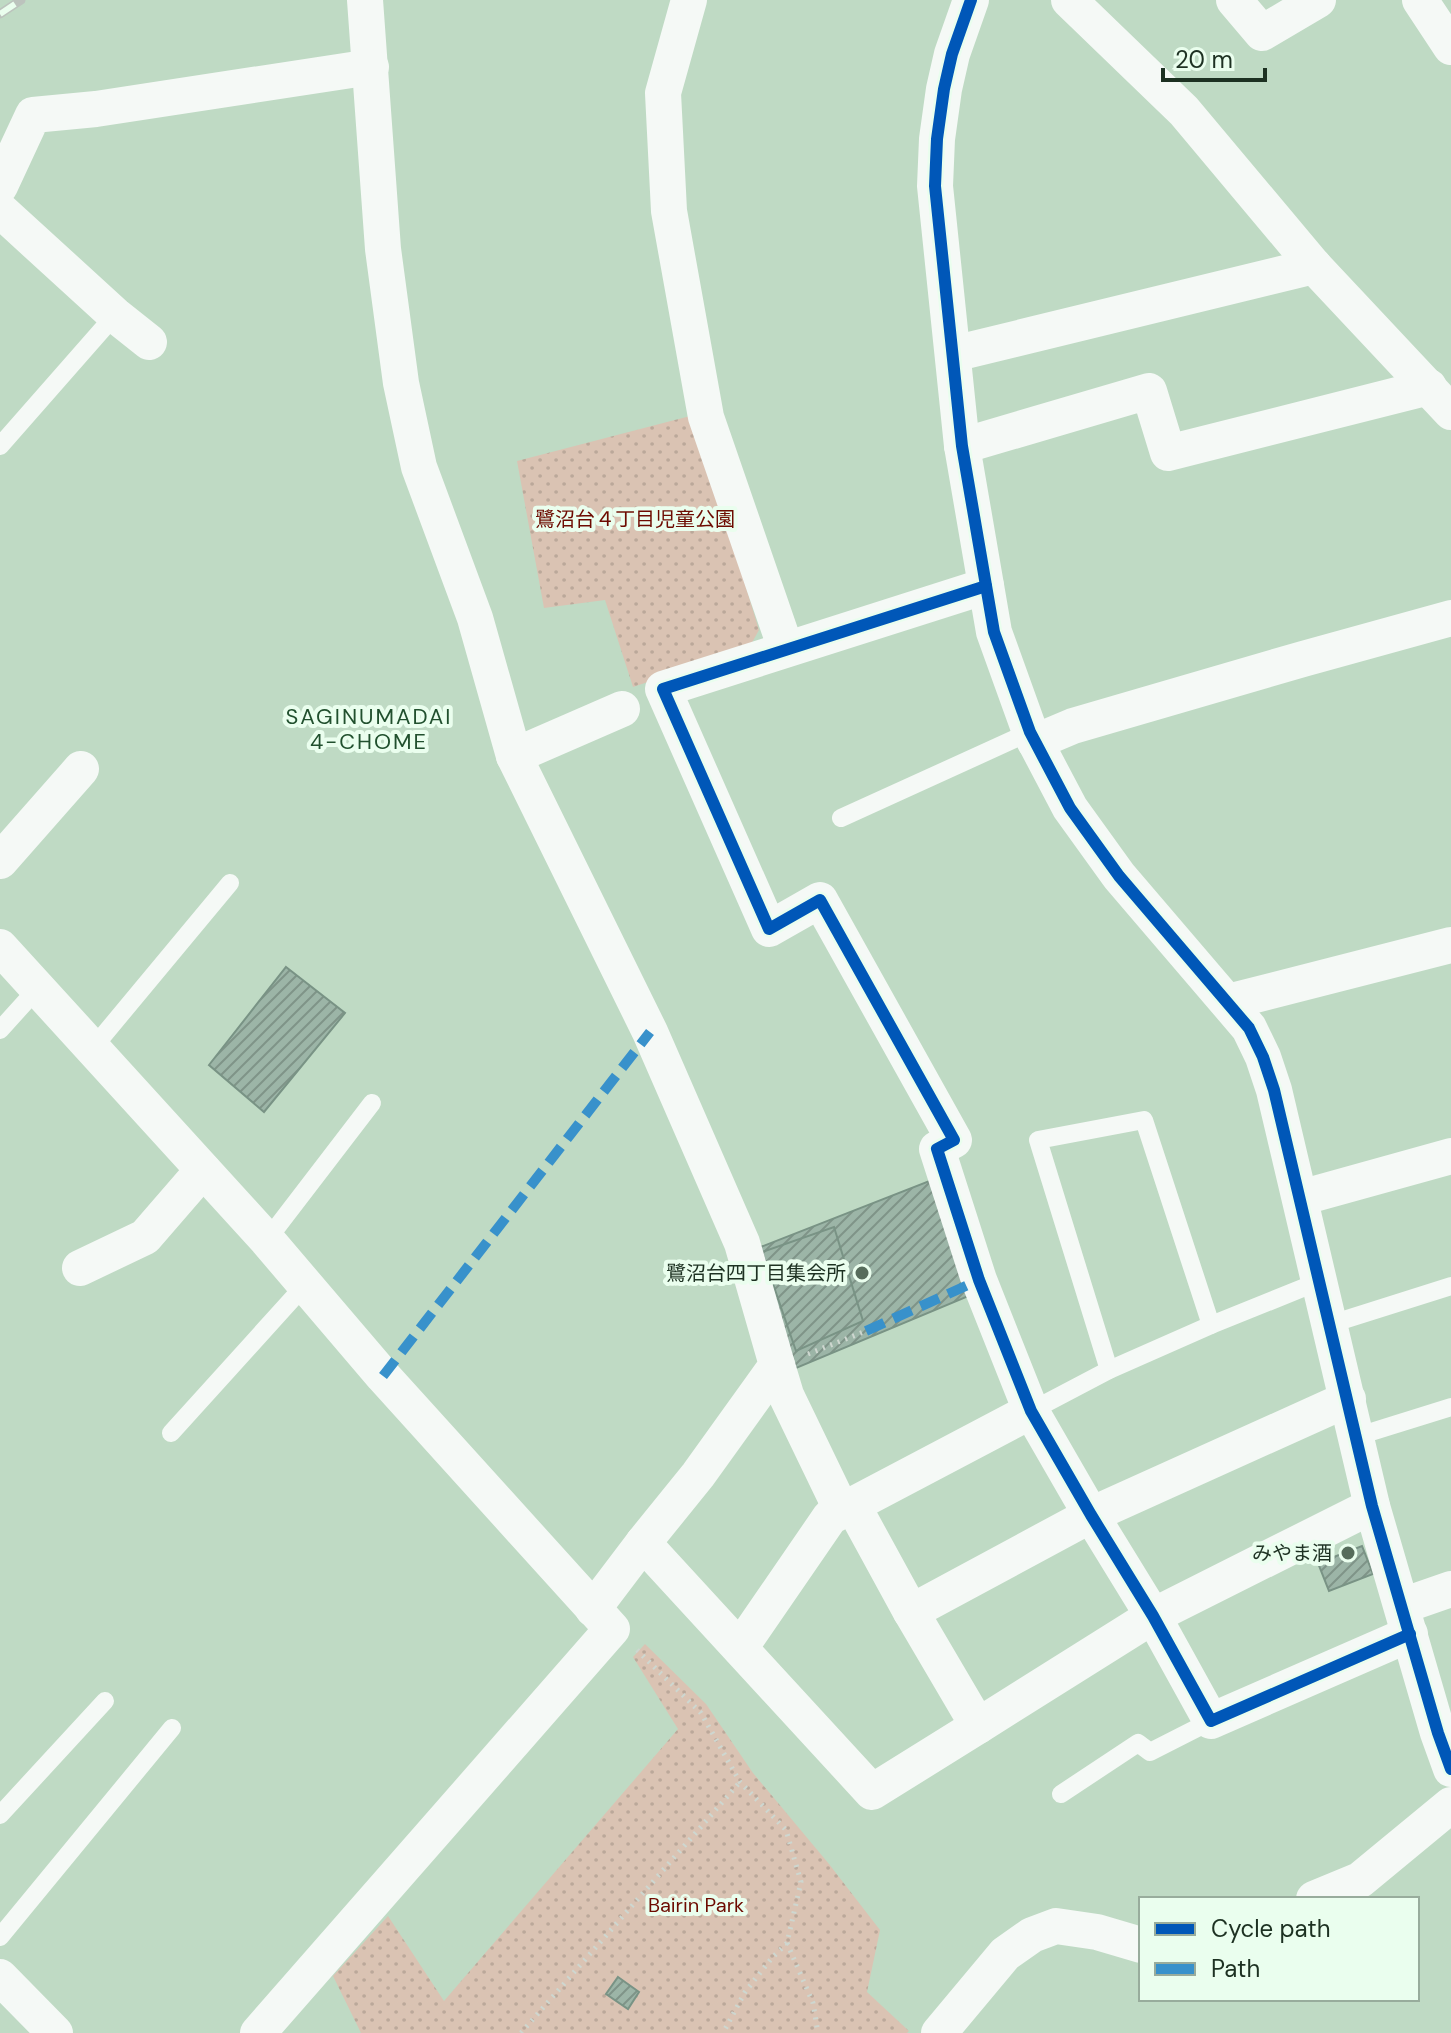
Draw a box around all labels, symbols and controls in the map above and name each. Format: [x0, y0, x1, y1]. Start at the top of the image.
scale bar [1163, 32, 1265, 82]
text: 20 m [1175, 44, 1233, 75]
park label: 鷺沼台４丁目児童公園 [535, 506, 735, 532]
district label: SAGINUMADAI 4-CHOME [286, 702, 452, 756]
place label: 鷺沼台四丁目集会所 [666, 1260, 846, 1286]
marker: 鷺沼台四丁目集会所 [853, 1264, 871, 1282]
place label: みやま酒 [1252, 1540, 1332, 1566]
marker: みやま酒 [1339, 1544, 1357, 1562]
park label: Bairin Park [648, 1892, 744, 1918]
legend [1139, 1897, 1419, 2001]
text: Cycle path [1211, 1913, 1330, 1944]
text: Path [1211, 1953, 1260, 1984]

